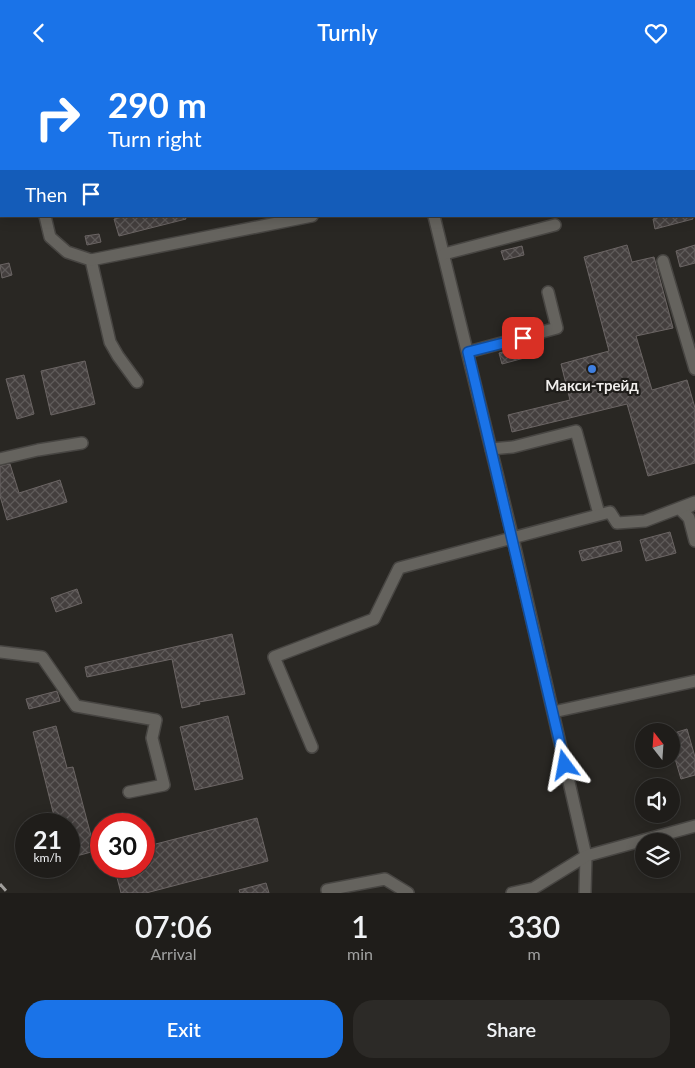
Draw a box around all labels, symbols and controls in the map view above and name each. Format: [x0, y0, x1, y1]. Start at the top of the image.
icon: back [25, 19, 53, 47]
text: Turnly [317, 19, 378, 46]
icon: heart [642, 19, 670, 47]
text: 290 m [108, 83, 207, 125]
icon: right [25, 85, 90, 150]
text: Turn right [108, 125, 202, 152]
icon: arrive [77, 180, 105, 208]
text: Then [25, 183, 67, 206]
pin [502, 317, 544, 359]
icon: arrive [509, 324, 537, 352]
marker: Макси-трейд [586, 363, 598, 375]
place label: Макси-трейд [545, 376, 639, 394]
north arrow [635, 723, 680, 767]
map controls [635, 723, 680, 878]
position arrow [538, 738, 590, 790]
button: sound [635, 778, 680, 823]
speed limit sign: 30 [90, 813, 155, 878]
text: 21 [33, 824, 62, 854]
button: layers [635, 833, 680, 878]
text: km/h [33, 850, 62, 865]
text: 07:06 [135, 908, 212, 944]
text: 1 [351, 908, 369, 944]
text: 330 [508, 908, 560, 944]
text: Arrival [150, 944, 197, 963]
text: min [347, 944, 373, 963]
text: m [527, 944, 541, 963]
button: Exit [25, 1000, 343, 1058]
button: Share [353, 1000, 670, 1058]

